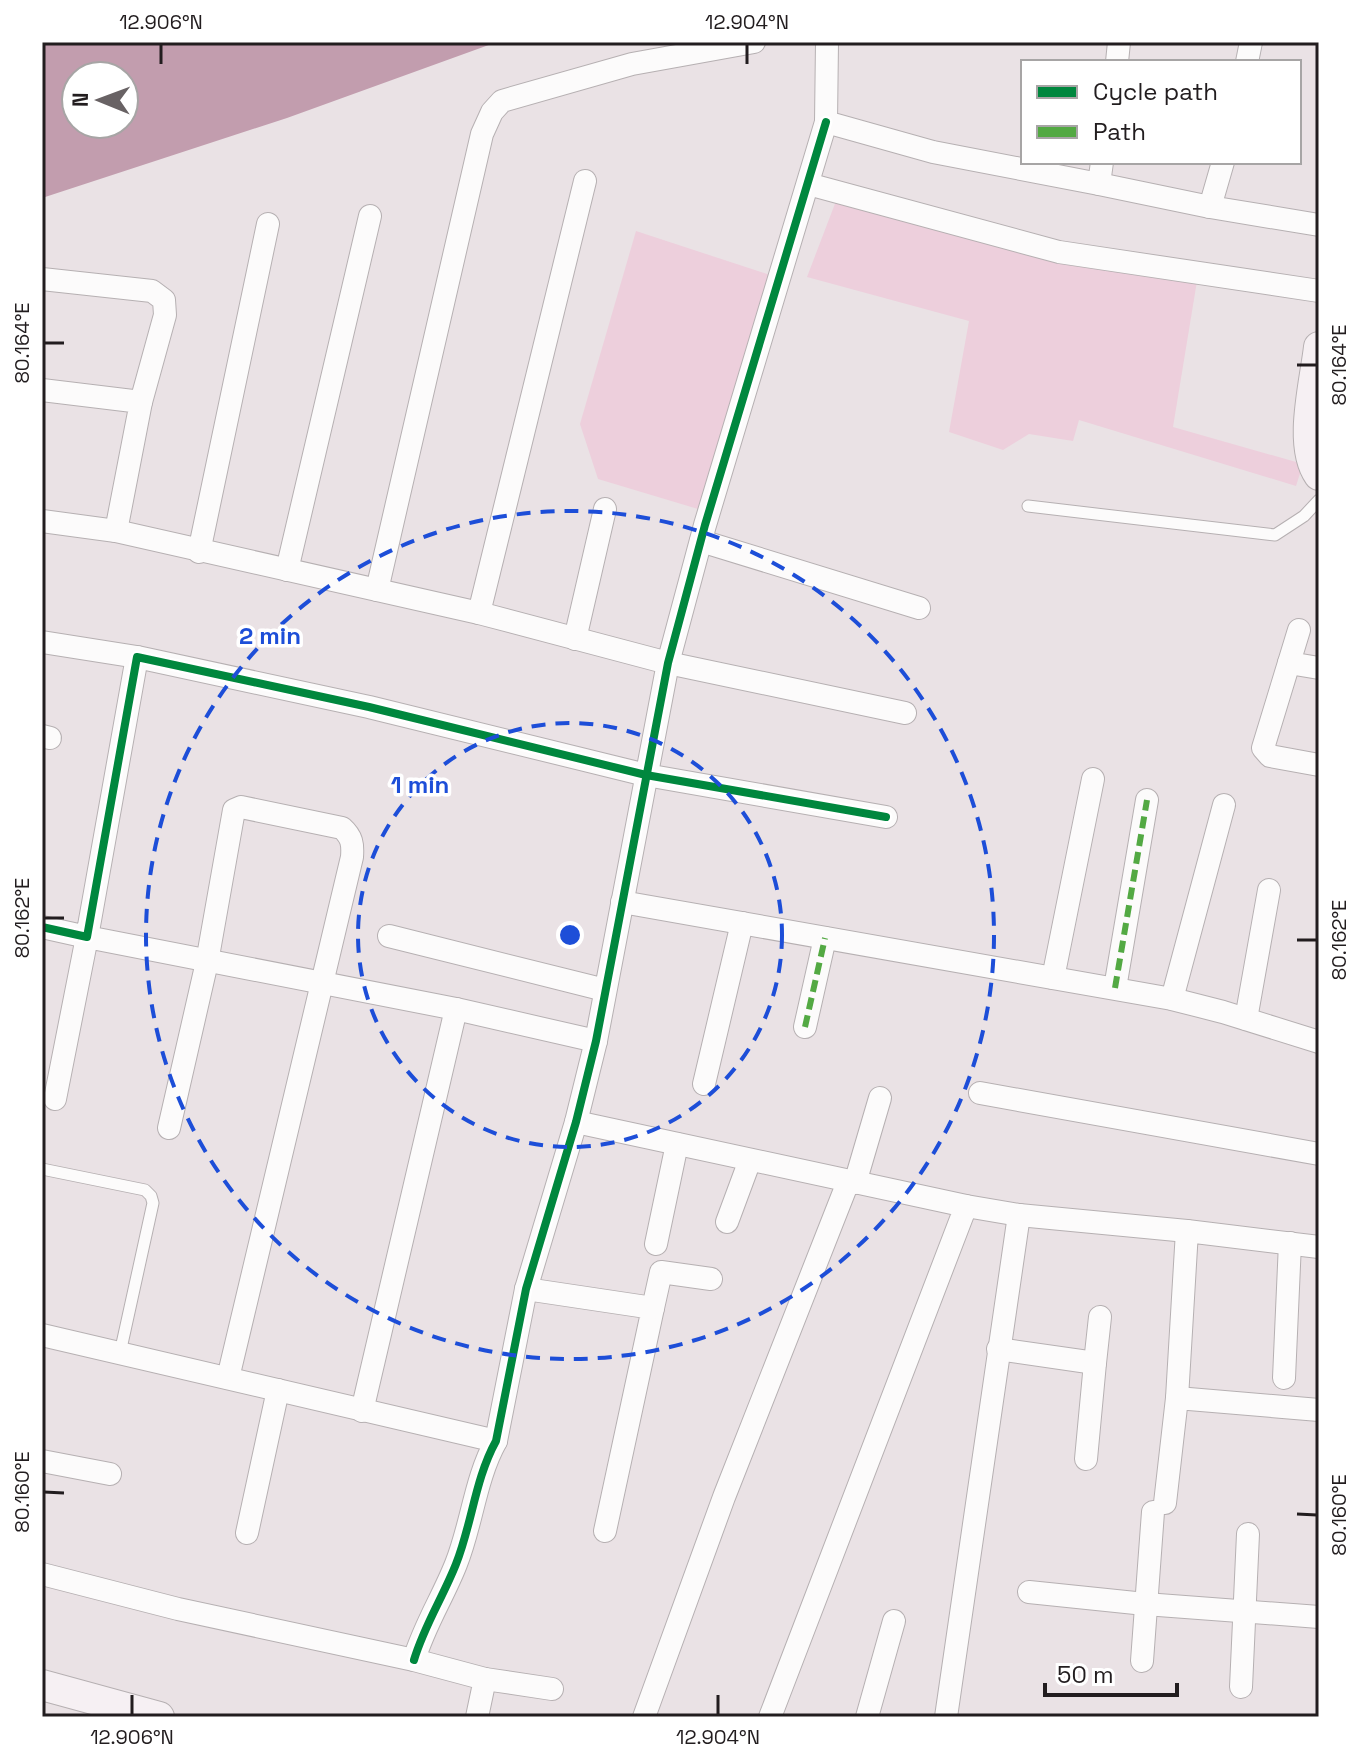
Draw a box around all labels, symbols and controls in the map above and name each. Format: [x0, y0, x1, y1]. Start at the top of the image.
text: 12.906°N [119, 9, 203, 35]
text: 12.904°N [705, 9, 789, 35]
north arrow [60, 60, 140, 140]
legend [1021, 60, 1301, 164]
text: Cycle path [1093, 76, 1218, 107]
text: N [66, 92, 94, 107]
text: Path [1093, 116, 1146, 147]
text: 80.164°E [9, 302, 35, 384]
text: 80.164°E [1326, 324, 1352, 406]
text: 2 min [239, 620, 301, 651]
text: 1 min [391, 769, 449, 800]
text: 80.162°E [9, 878, 35, 958]
text: 80.162°E [1326, 900, 1352, 980]
centre of rings [556, 921, 584, 949]
text: 80.160°E [9, 1451, 35, 1533]
text: 80.160°E [1326, 1474, 1352, 1556]
scale bar [1045, 1647, 1177, 1697]
text: 50 m [1057, 1659, 1114, 1690]
text: 12.906°N [90, 1724, 174, 1750]
text: 12.904°N [676, 1724, 760, 1750]

